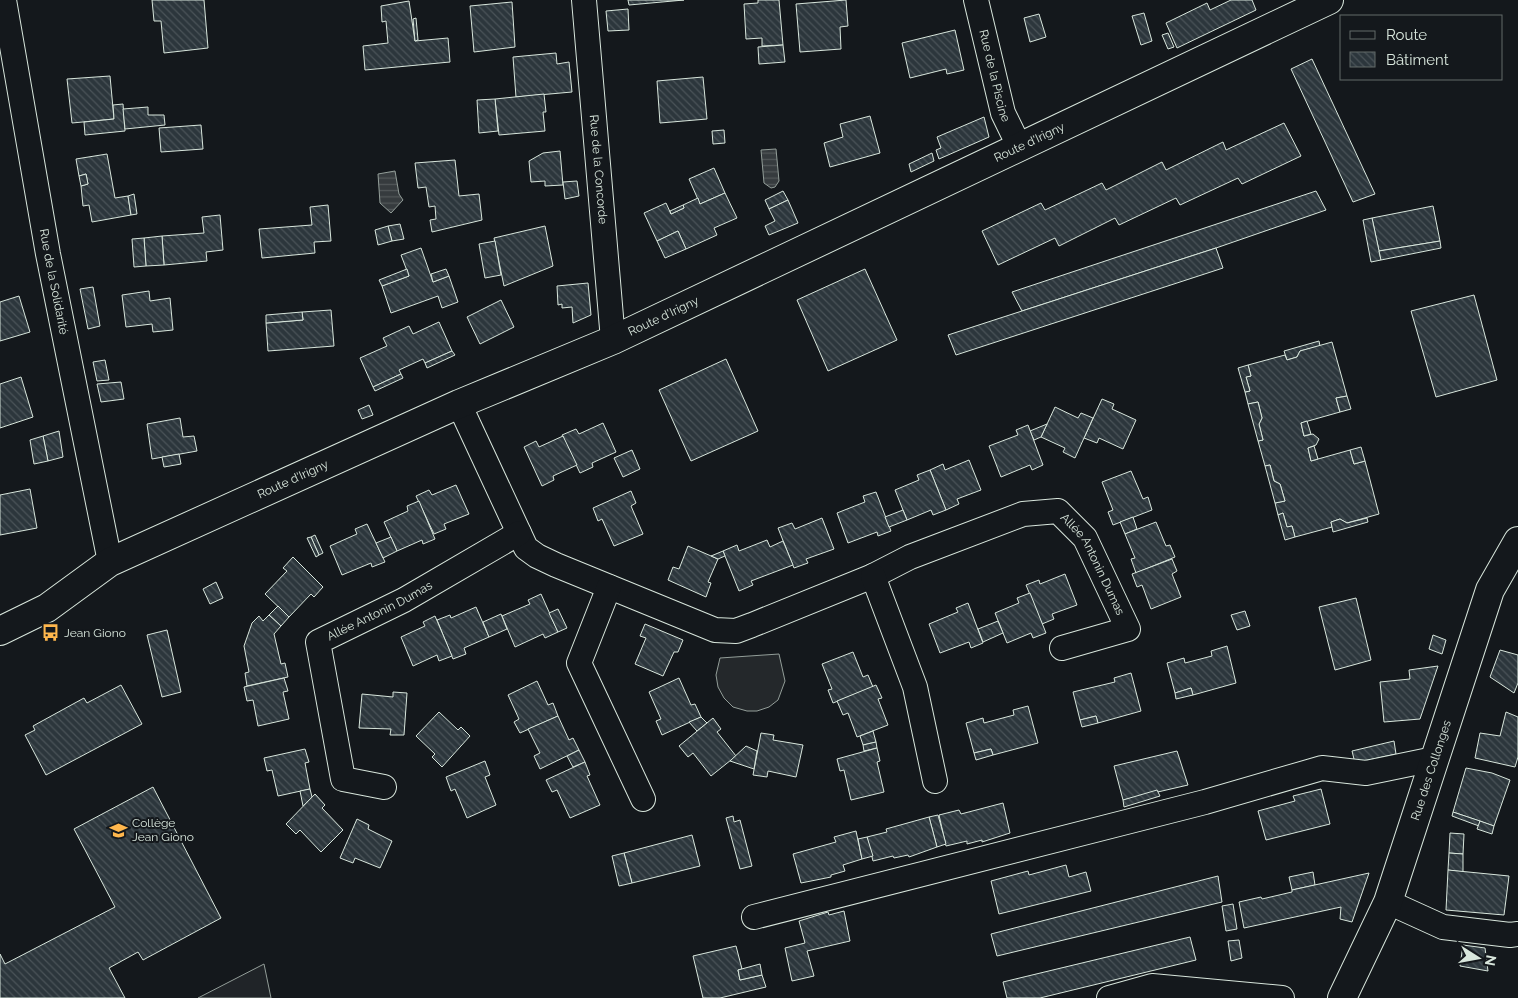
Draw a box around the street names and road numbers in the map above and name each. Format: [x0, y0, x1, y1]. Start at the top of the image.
street label: Rue de la Piscine [976, 28, 1013, 124]
street label: Rue de la Concorde [587, 114, 610, 225]
street label: Route d'Irigny [992, 119, 1067, 165]
street label: Rue de la Solidarité [37, 228, 71, 336]
street label: Route d'Irigny [626, 293, 701, 339]
street label: Route d'Irigny [255, 457, 331, 501]
street label: Allée Antonin Dumas [1058, 511, 1128, 618]
street label: Allée Antonin Dumas [325, 578, 435, 644]
street label: Rue des Collonges [1408, 718, 1454, 822]

